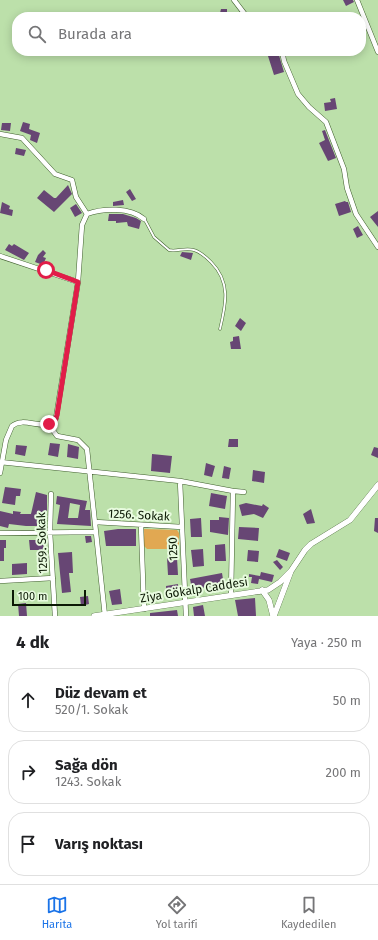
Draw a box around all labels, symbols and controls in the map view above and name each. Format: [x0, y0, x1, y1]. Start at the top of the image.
search box [12, 12, 366, 56]
icon: search [26, 23, 48, 45]
text: Burada ara [58, 25, 132, 43]
route start [37, 261, 55, 279]
route end [40, 415, 58, 433]
street label: 1256. Sokak [108, 506, 171, 524]
street label: 1259. Sokak [34, 511, 50, 574]
street label: 1250 [166, 537, 180, 561]
street label: Ziya Gökalp Caddesi [139, 575, 249, 605]
scale bar [12, 588, 86, 607]
text: 100 m [18, 590, 47, 603]
text: 4 dk [16, 632, 49, 653]
text: Yaya · 250 m [291, 635, 362, 650]
text: Düz devam et [55, 684, 147, 702]
icon: ahead [17, 689, 39, 711]
text: 50 m [333, 693, 361, 708]
text: 520/1. Sokak [55, 702, 128, 717]
text: Sağa dön [55, 756, 118, 774]
icon: right [17, 761, 39, 783]
text: 200 m [325, 765, 361, 780]
text: 1243. Sokak [55, 774, 121, 789]
icon: arrive [17, 833, 39, 855]
text: Varış noktası [55, 835, 143, 853]
tab: Harita [42, 894, 72, 931]
tab: Yol tarifi [156, 894, 198, 931]
tab: Kaydedilen [281, 894, 336, 931]

